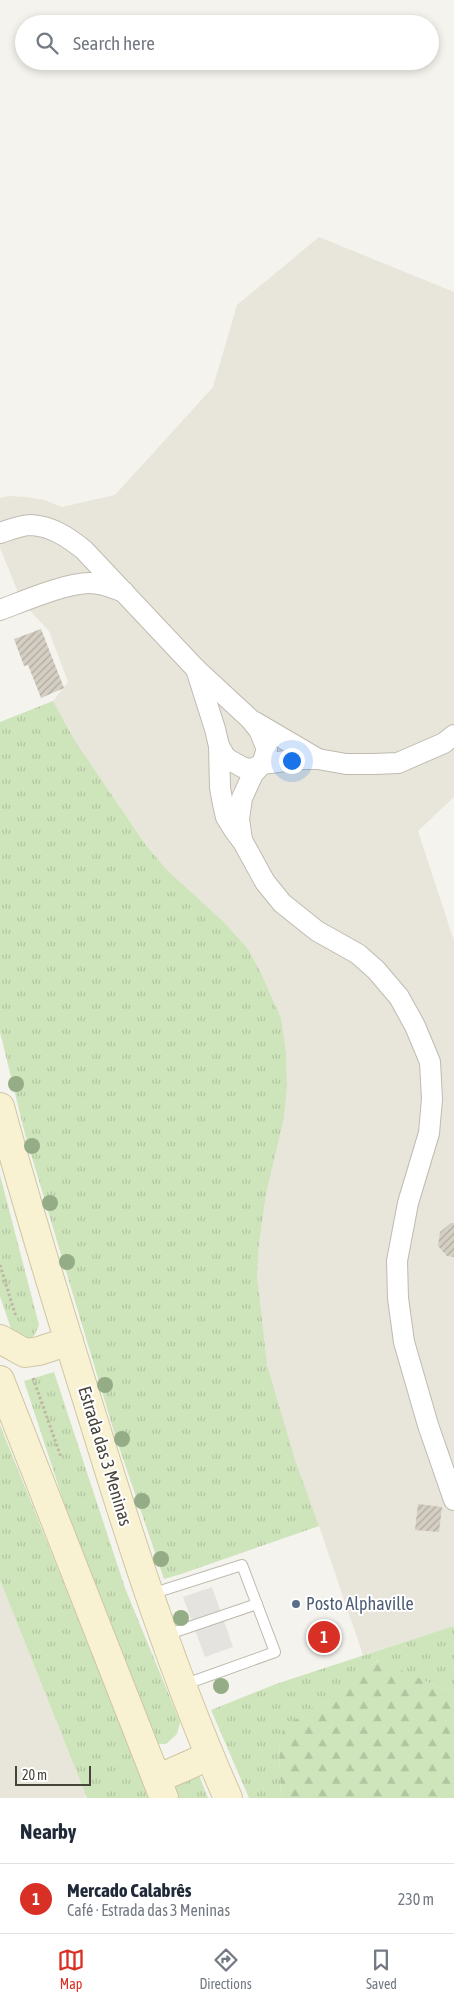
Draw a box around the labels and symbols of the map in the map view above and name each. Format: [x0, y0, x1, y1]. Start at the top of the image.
your location [279, 748, 305, 774]
street label: Estrada das 3 Meninas [74, 1383, 137, 1528]
place label: Posto Alphaville [306, 1593, 414, 1614]
marker: Posto Alphaville [290, 1598, 302, 1610]
pin: 1 [308, 1618, 340, 1656]
scale bar [15, 1763, 91, 1786]

